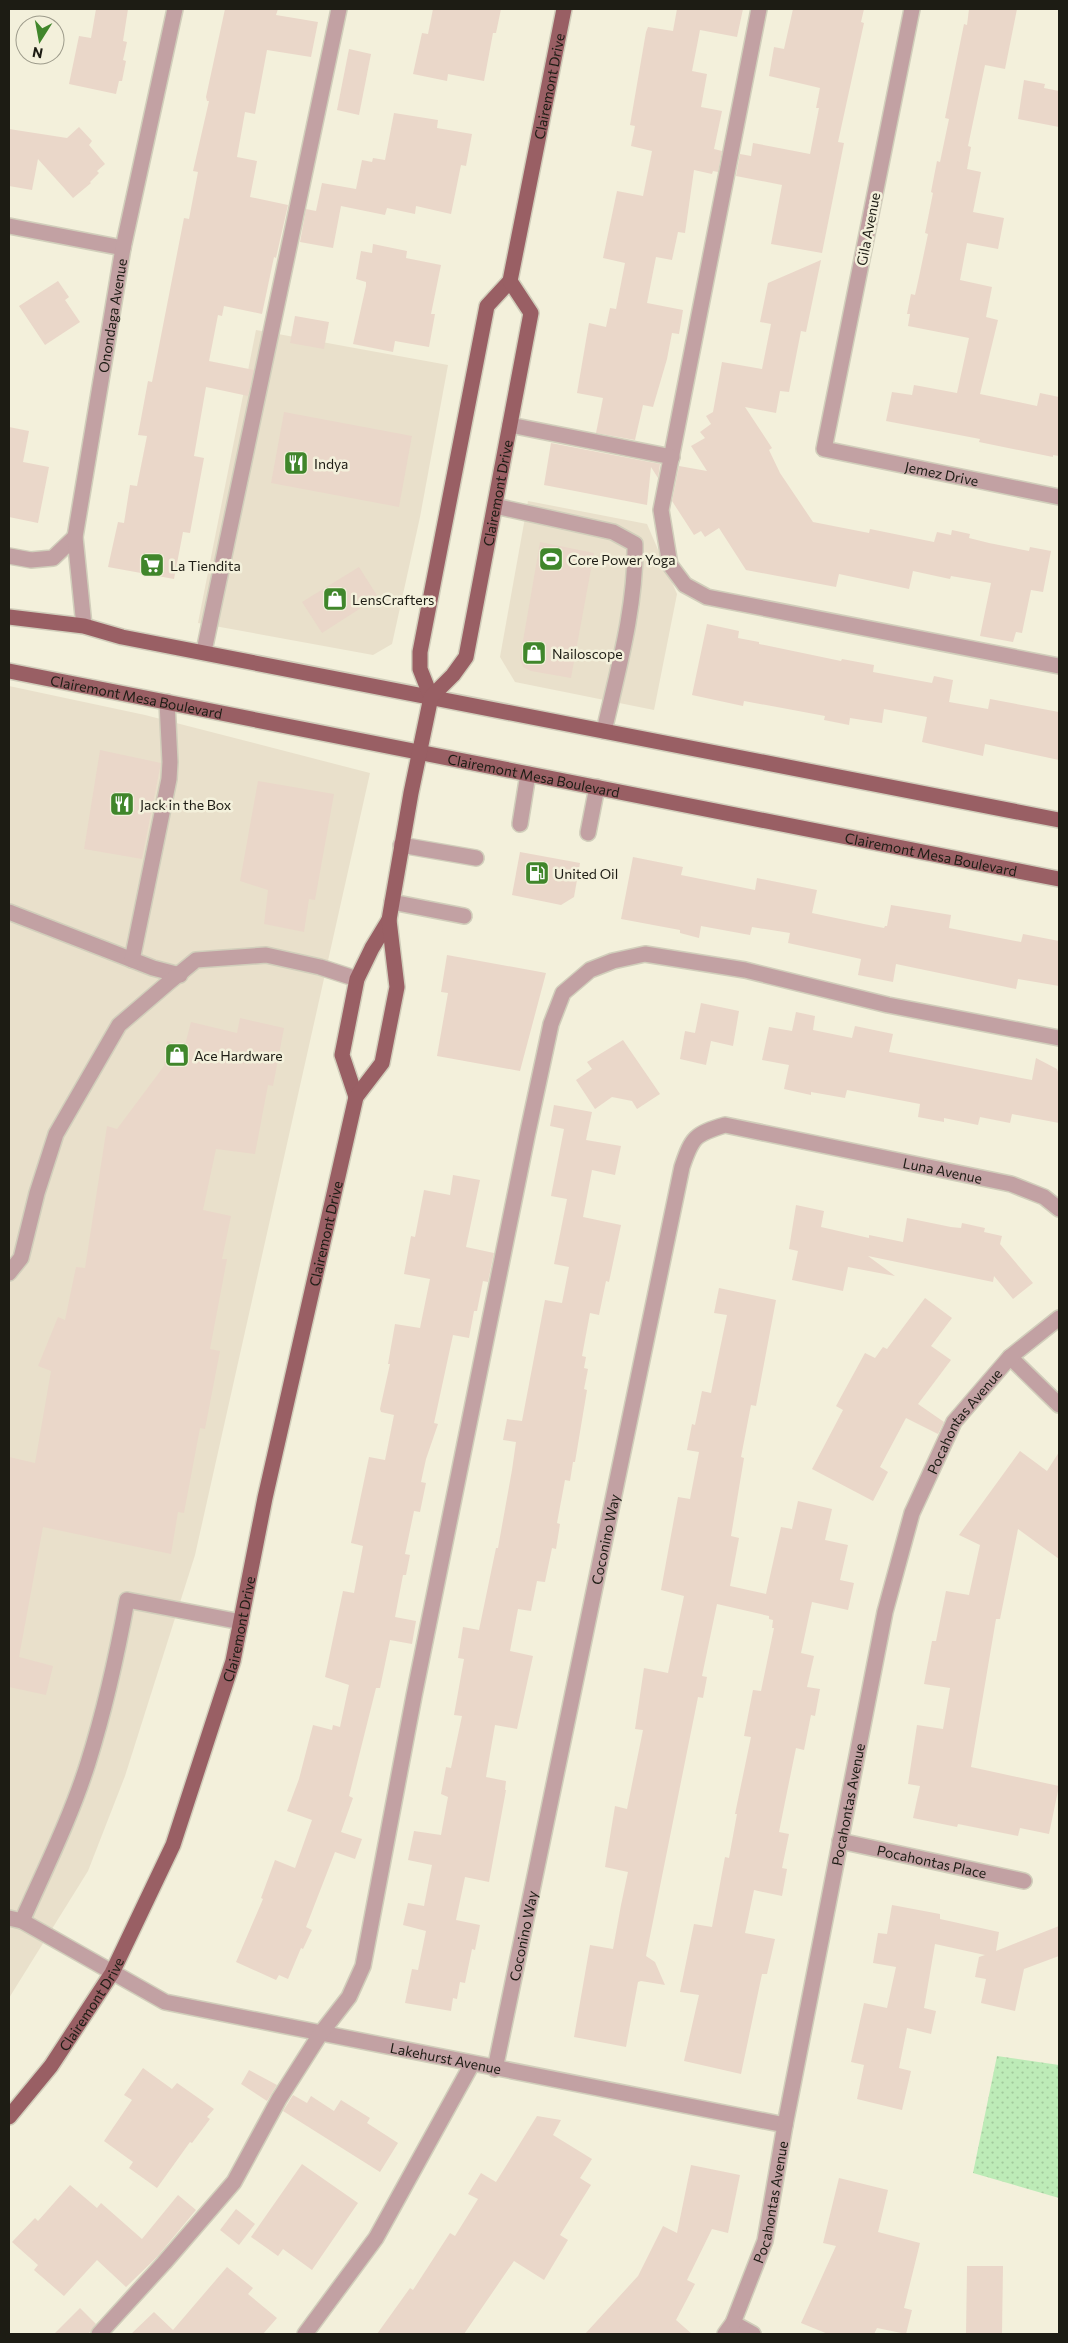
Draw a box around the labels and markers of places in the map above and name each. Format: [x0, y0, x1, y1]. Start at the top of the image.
restaurant icon: Indya [283, 450, 309, 476]
place label: Indya [314, 455, 348, 472]
sports icon: Core Power Yoga [538, 546, 564, 572]
place label: Core Power Yoga [568, 551, 676, 568]
supermarket icon: La Tiendita [139, 552, 165, 578]
place label: La Tiendita [170, 557, 241, 574]
shop icon: LensCrafters [322, 586, 348, 612]
place label: LensCrafters [352, 591, 434, 608]
shop icon: Nailoscope [521, 640, 547, 666]
place label: Nailoscope [552, 645, 623, 662]
restaurant icon: Jack in the Box [109, 791, 135, 817]
place label: Jack in the Box [140, 796, 232, 813]
fuel station icon: United Oil [524, 860, 550, 886]
place label: United Oil [554, 865, 618, 882]
shop icon: Ace Hardware [164, 1042, 190, 1068]
place label: Ace Hardware [194, 1047, 283, 1064]

